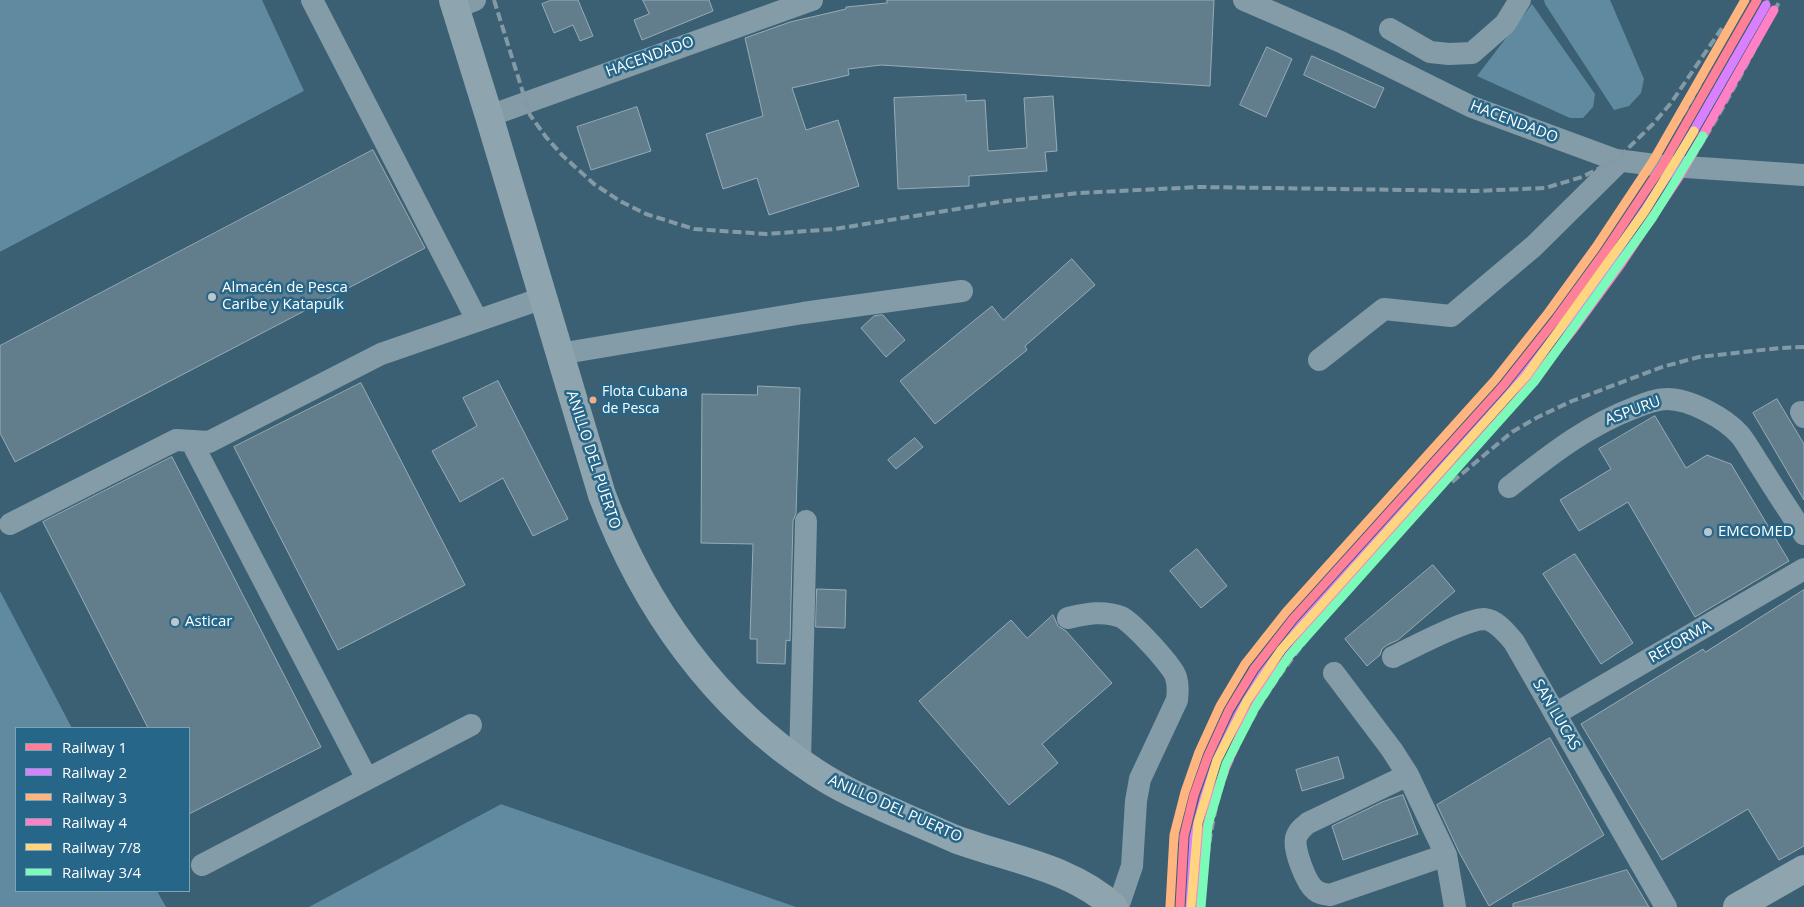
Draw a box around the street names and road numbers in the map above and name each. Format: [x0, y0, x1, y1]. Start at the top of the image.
street label: HACENDADO [603, 33, 697, 81]
street label: HACENDADO [1468, 97, 1560, 147]
street label: ANILLO DEL PUERTO [562, 388, 624, 532]
street label: ASPURU [1603, 393, 1663, 429]
street label: REFORMA [1646, 617, 1714, 667]
street label: SAN LUCAS [1528, 676, 1584, 754]
street label: ANILLO DEL PUERTO [825, 771, 965, 847]

